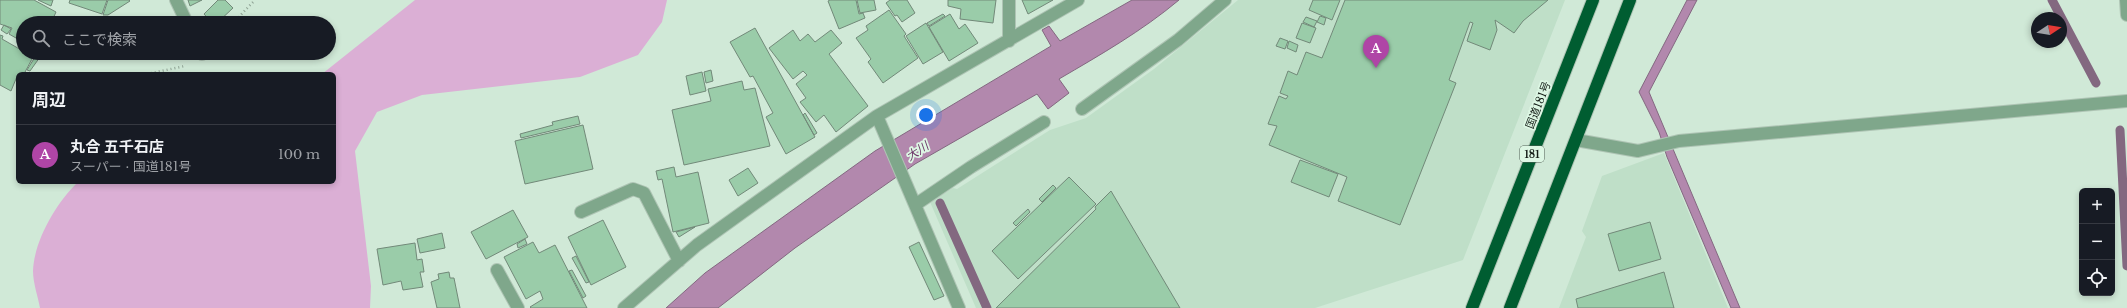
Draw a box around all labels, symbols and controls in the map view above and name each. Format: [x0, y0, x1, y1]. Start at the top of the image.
north arrow [2031, 12, 2067, 48]
search box [16, 16, 336, 60]
icon: search [30, 27, 52, 49]
text: ここで検索 [62, 30, 137, 49]
pin: A [1363, 35, 1389, 68]
street label: 国道181号 [1523, 79, 1553, 131]
text: 周辺 [32, 90, 66, 111]
your location [916, 105, 936, 125]
text: 丸合 五千石店 [70, 137, 164, 156]
water label: 大川 [903, 137, 933, 164]
text: A [40, 146, 50, 163]
text: 100 m [278, 146, 320, 163]
road number: 181 [1520, 146, 1544, 162]
text: スーパー · 国道181号 [70, 158, 192, 175]
map controls [2079, 188, 2115, 296]
button: + [2079, 188, 2115, 224]
button: − [2079, 224, 2115, 260]
button: locate [2079, 260, 2115, 296]

